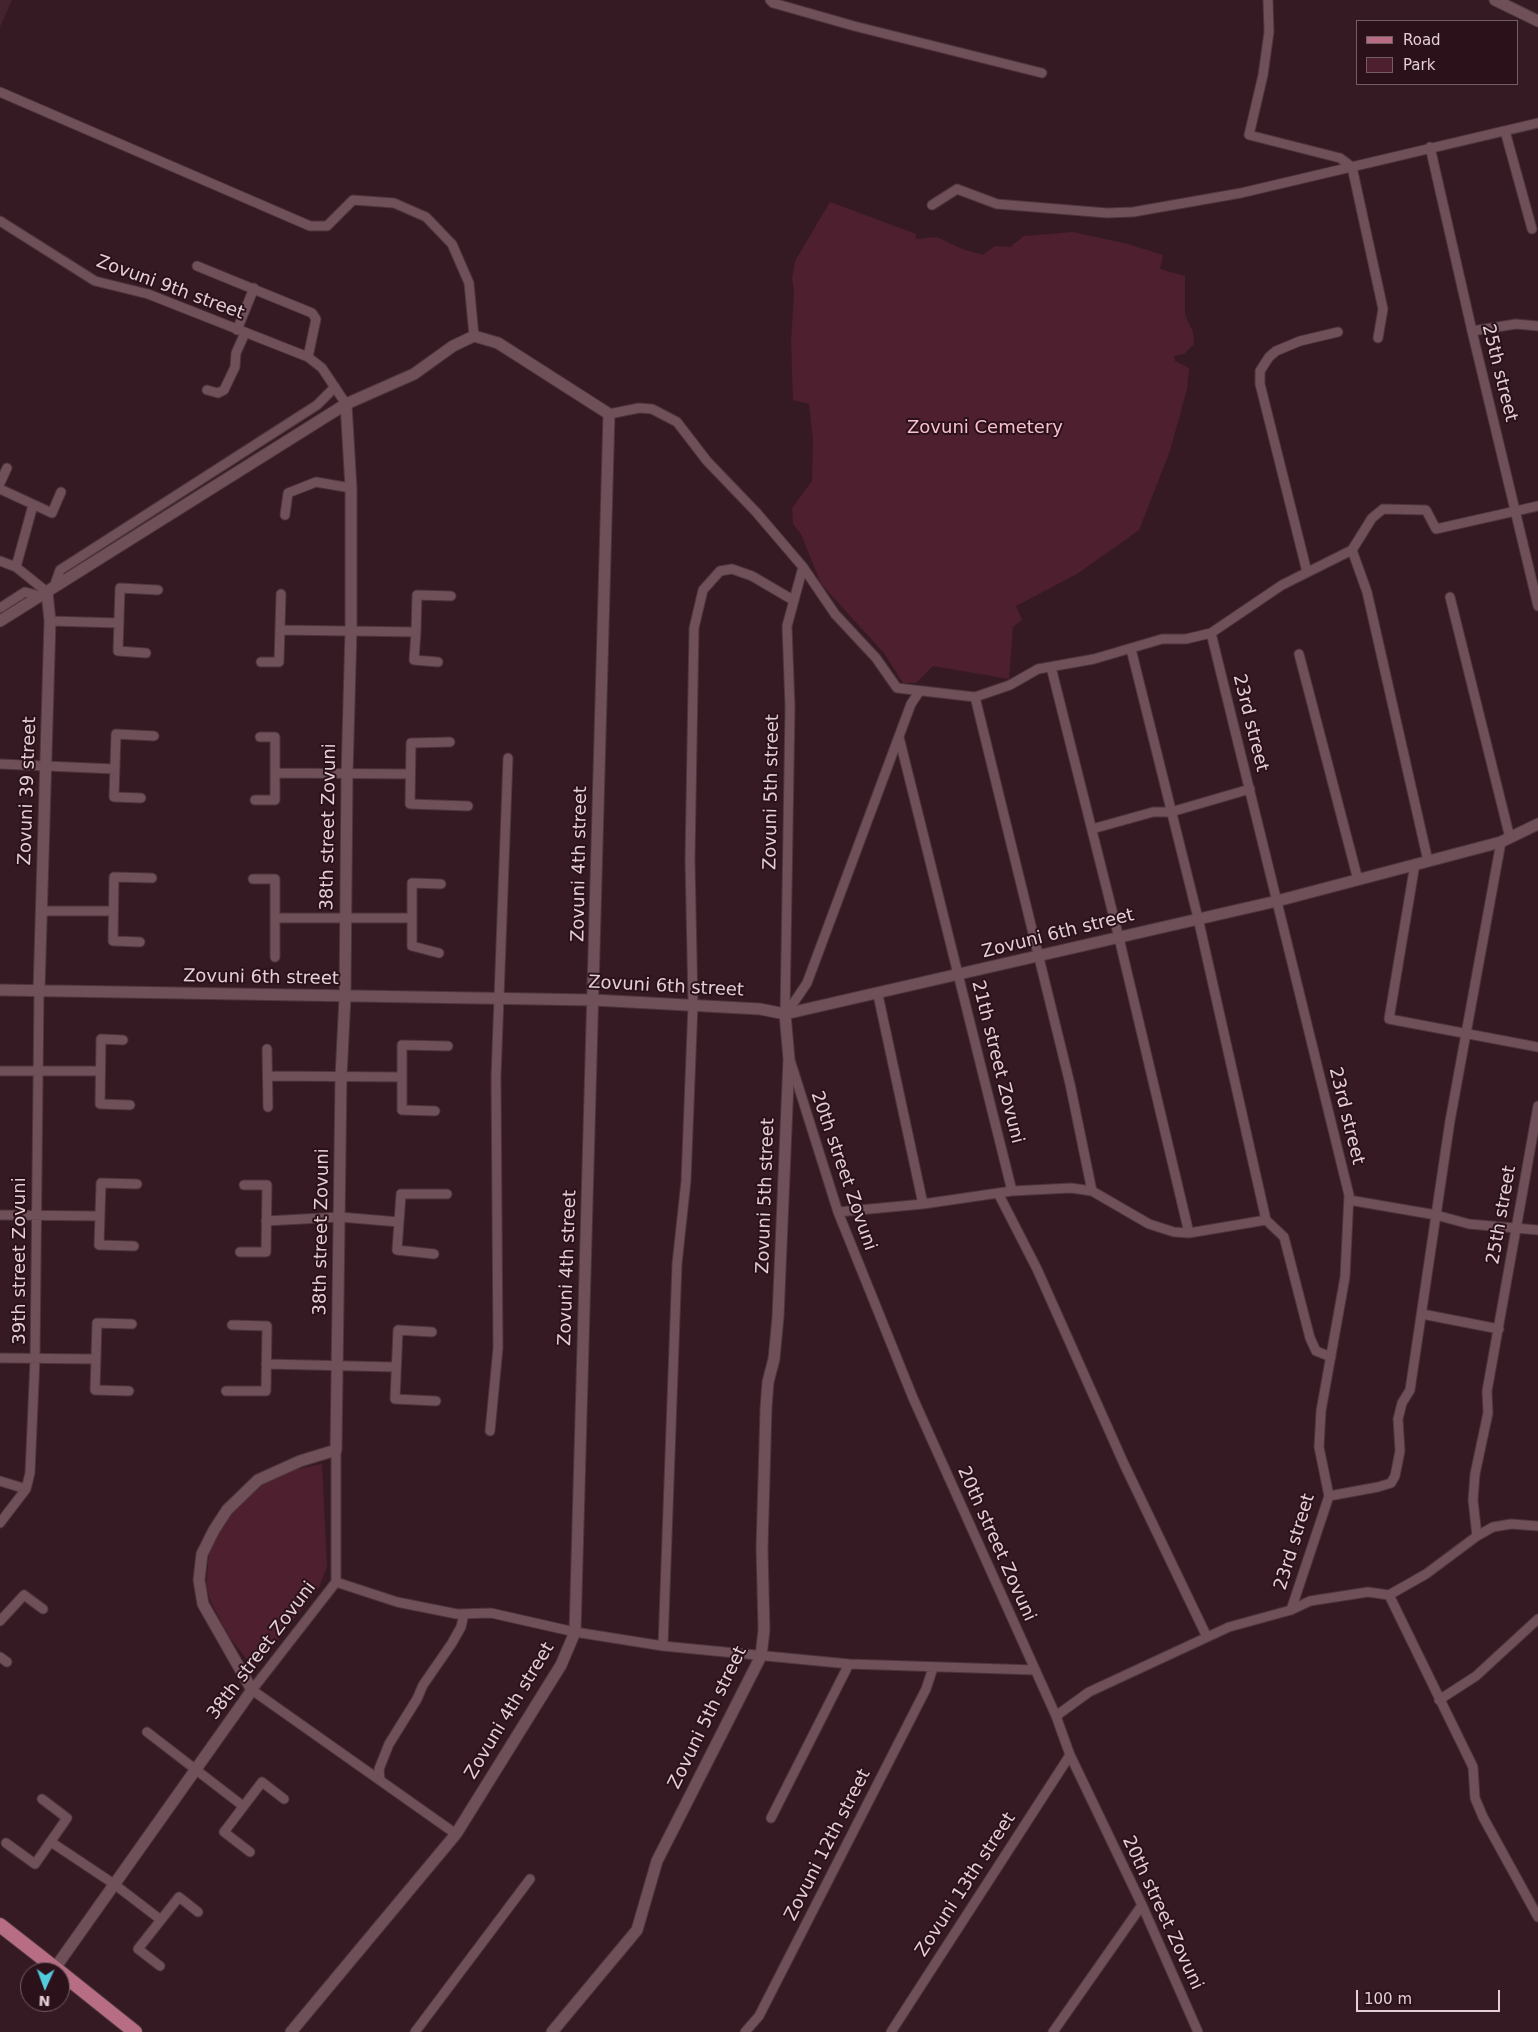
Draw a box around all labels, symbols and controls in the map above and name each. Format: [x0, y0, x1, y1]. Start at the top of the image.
legend [1356, 20, 1518, 85]
text: Road [1403, 31, 1441, 49]
text: Park [1403, 56, 1435, 74]
street label: Zovuni 9th street [93, 251, 247, 325]
street label: 25th street [1476, 322, 1522, 424]
park label: Zovuni Cemetery [907, 417, 1063, 439]
street label: 23rd street [1227, 672, 1273, 774]
street label: Zovuni 5th street [760, 714, 784, 870]
street label: Zovuni 39 street [15, 716, 41, 866]
street label: 38th street Zovuni [317, 743, 341, 911]
street label: Zovuni 4th street [568, 786, 592, 942]
street label: Zovuni 6th street [980, 905, 1136, 963]
street label: Zovuni 6th street [183, 966, 339, 990]
street label: Zovuni 6th street [588, 972, 744, 1002]
street label: 21th street Zovuni [966, 978, 1028, 1146]
street label: 23rd street [1323, 1065, 1369, 1167]
street label: 20th street Zovuni [806, 1088, 880, 1254]
street label: Zovuni 5th street [752, 1118, 780, 1274]
street label: 38th street Zovuni [310, 1148, 334, 1316]
street label: 25th street [1483, 1164, 1521, 1266]
street label: 39th street Zovuni [9, 1177, 31, 1345]
street label: Zovuni 4th street [554, 1190, 582, 1346]
street label: 20th street Zovuni [952, 1463, 1040, 1625]
street label: 23rd street [1270, 1491, 1320, 1593]
street label: 38th street Zovuni [203, 1578, 321, 1724]
street label: Zovuni 4th street [461, 1639, 559, 1783]
street label: Zovuni 5th street [664, 1643, 752, 1793]
street label: Zovuni 12th street [780, 1766, 876, 1924]
street label: Zovuni 13th street [911, 1809, 1021, 1961]
street label: 20th street Zovuni [1117, 1833, 1207, 1993]
north arrow [20, 1962, 70, 2012]
scale bar [1358, 1980, 1502, 2012]
text: 100 m [1364, 1990, 1412, 2008]
text: N [38, 1993, 51, 2009]

